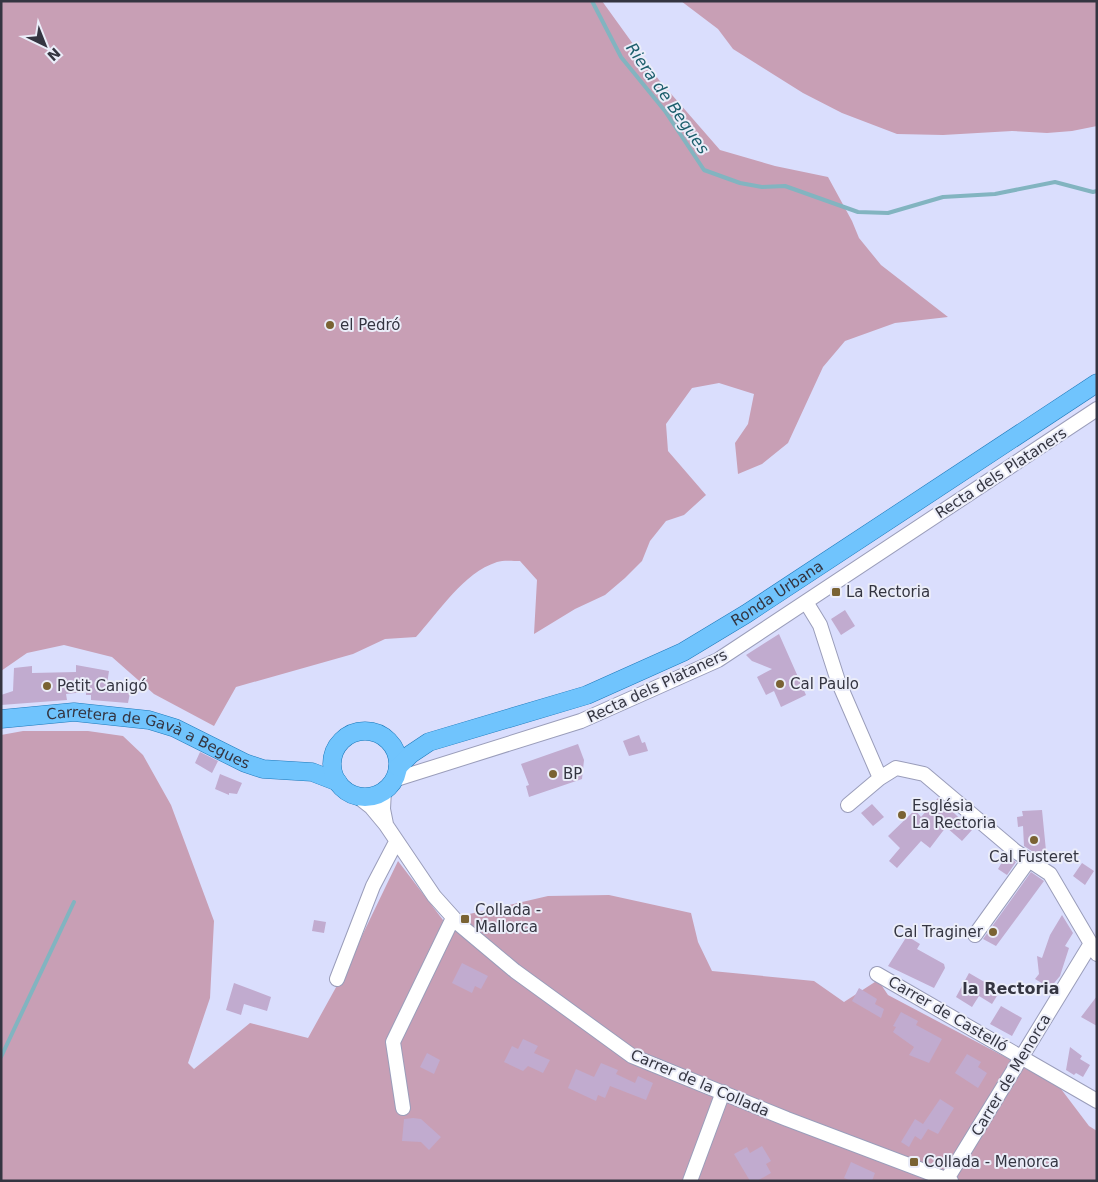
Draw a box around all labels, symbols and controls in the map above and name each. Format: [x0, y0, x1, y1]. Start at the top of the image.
north arrow [20, 20, 70, 70]
water label: Riera de Begues [622, 39, 713, 157]
text: N [44, 45, 64, 64]
place label: el Pedró [340, 316, 400, 334]
marker: el Pedró [324, 319, 336, 331]
street label: Recta dels Plataners [932, 424, 1070, 522]
street label: Ronda Urbana [728, 557, 827, 630]
place label: La Rectoria [846, 583, 930, 601]
marker: La Rectoria [830, 586, 842, 598]
street label: Recta dels Plataners [584, 645, 730, 726]
place label: Cal Paulo [790, 675, 859, 693]
place label: Petit Canigó [57, 677, 147, 695]
marker: Cal Paulo [774, 678, 786, 690]
marker: Petit Canigó [41, 680, 53, 692]
street label: Carretera de Gavà a Begues [46, 703, 252, 773]
place label: BP [563, 765, 582, 783]
marker: BP [547, 768, 559, 780]
place label: Església La Rectoria [912, 797, 996, 832]
marker: Església La Rectoria [896, 809, 908, 821]
marker: Cal Fusteret [1028, 834, 1040, 846]
place label: Cal Fusteret [989, 848, 1079, 866]
place label: Collada - Mallorca [475, 901, 541, 936]
marker: Collada - Mallorca [459, 913, 471, 925]
place label: Cal Traginer [893, 923, 984, 941]
marker: Cal Traginer [987, 926, 999, 938]
street label: Carrer de Castelló [885, 972, 1011, 1056]
district label: la Rectoria [962, 979, 1060, 998]
street label: Carrer de Menorca [967, 1011, 1055, 1139]
street label: Carrer de la Collada [628, 1046, 772, 1120]
place label: Collada - Menorca [924, 1153, 1059, 1171]
marker: Collada - Menorca [908, 1156, 920, 1168]

